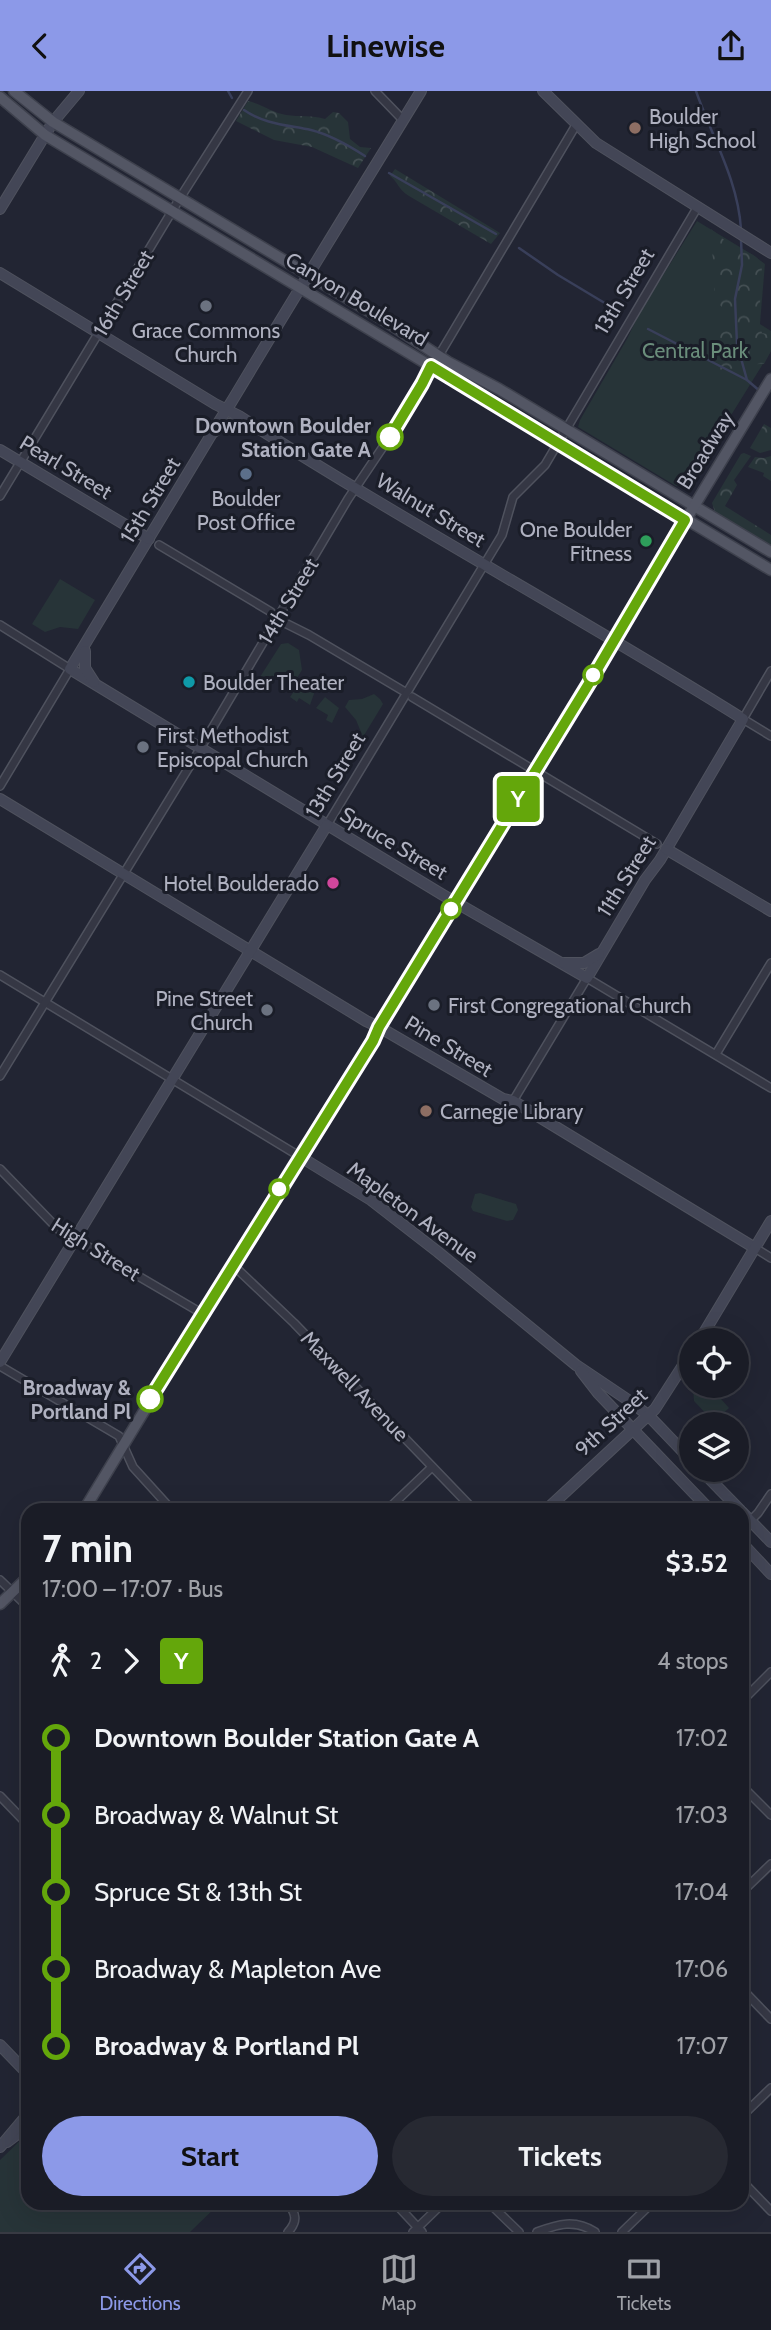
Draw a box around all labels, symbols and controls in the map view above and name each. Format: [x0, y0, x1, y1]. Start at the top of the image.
text: Linewise [326, 26, 445, 65]
icon: back [21, 27, 59, 65]
icon: share [712, 27, 750, 65]
place label: Boulder High School [649, 104, 756, 153]
marker: Boulder High School [627, 120, 643, 136]
street label: 13th Street [589, 244, 659, 338]
street label: 16th Street [88, 245, 158, 341]
street label: Canyon Boulevard [281, 247, 433, 351]
marker: Grace Commons Church [198, 298, 214, 314]
place label: Grace Commons Church [132, 318, 281, 367]
park label: Central Park [642, 338, 749, 363]
street label: Broadway [671, 406, 739, 494]
place label: Downtown Boulder Station Gate A [195, 413, 372, 462]
marker: Downtown Boulder Station Gate A [377, 424, 403, 450]
street label: Pearl Street [15, 430, 117, 504]
street label: 15th Street [115, 453, 185, 547]
marker: Boulder Post Office [238, 466, 254, 482]
street label: Walnut Street [372, 468, 490, 552]
place label: Boulder Post Office [197, 486, 295, 535]
place label: One Boulder Fitness [520, 517, 632, 566]
marker: One Boulder Fitness [638, 533, 654, 549]
street label: 14th Street [253, 553, 323, 649]
unlabelled marker [583, 665, 603, 685]
place label: Boulder Theater [203, 670, 345, 695]
marker: Boulder Theater [181, 674, 197, 690]
place label: First Methodist Episcopal Church [157, 723, 308, 772]
street label: 13th Street [300, 728, 370, 822]
marker: First Methodist Episcopal Church [135, 739, 151, 755]
line badge: Y [495, 776, 541, 822]
text: Y [511, 784, 525, 813]
street label: Spruce Street [336, 801, 452, 885]
street label: 11th Street [591, 831, 661, 921]
place label: Hotel Boulderado [164, 871, 319, 896]
marker: Hotel Boulderado [325, 875, 341, 891]
unlabelled marker [441, 899, 461, 919]
place label: Pine Street Church [155, 986, 253, 1035]
place label: First Congregational Church [448, 993, 691, 1018]
marker: First Congregational Church [426, 997, 442, 1013]
marker: Pine Street Church [259, 1002, 275, 1018]
street label: Pine Street [401, 1010, 497, 1082]
place label: Carnegie Library [440, 1099, 584, 1124]
marker: Carnegie Library [418, 1103, 434, 1119]
street label: Mapleton Avenue [343, 1156, 484, 1268]
unlabelled marker [269, 1179, 289, 1199]
street label: High Street [47, 1212, 145, 1286]
street label: Maxwell Avenue [296, 1326, 414, 1447]
map controls [679, 1328, 749, 1482]
button: locate [679, 1328, 749, 1398]
place label: Broadway & Portland Pl [22, 1375, 132, 1424]
street label: 9th Street [570, 1382, 652, 1462]
marker: Broadway & Portland Pl [137, 1386, 163, 1412]
button: layers [679, 1412, 749, 1482]
text: 7 min [42, 1525, 133, 1572]
text: $3.52 [665, 1547, 728, 1579]
text: 17:00 – 17:07 · Bus [42, 1575, 223, 1603]
icon: walk [42, 1642, 80, 1680]
icon: forward [112, 1642, 150, 1680]
text: Y [174, 1646, 189, 1675]
text: 2 [90, 1647, 102, 1675]
text: 4 stops [657, 1647, 728, 1675]
text: Downtown Boulder Station Gate A [94, 1722, 479, 1754]
text: 17:02 [676, 1724, 728, 1752]
text: Broadway & Walnut St [94, 1799, 338, 1831]
text: 17:03 [676, 1801, 728, 1829]
text: Spruce St & 13th St [94, 1876, 302, 1908]
text: 17:04 [675, 1878, 728, 1906]
text: Broadway & Mapleton Ave [94, 1953, 381, 1985]
text: 17:06 [675, 1955, 728, 1983]
text: Broadway & Portland Pl [94, 2030, 359, 2062]
text: 17:07 [677, 2032, 728, 2060]
button: Start [42, 2116, 378, 2196]
button: Tickets [392, 2116, 728, 2196]
tab: Directions [100, 2250, 181, 2315]
tab: Map [380, 2250, 418, 2315]
tab: Tickets [617, 2250, 671, 2315]

